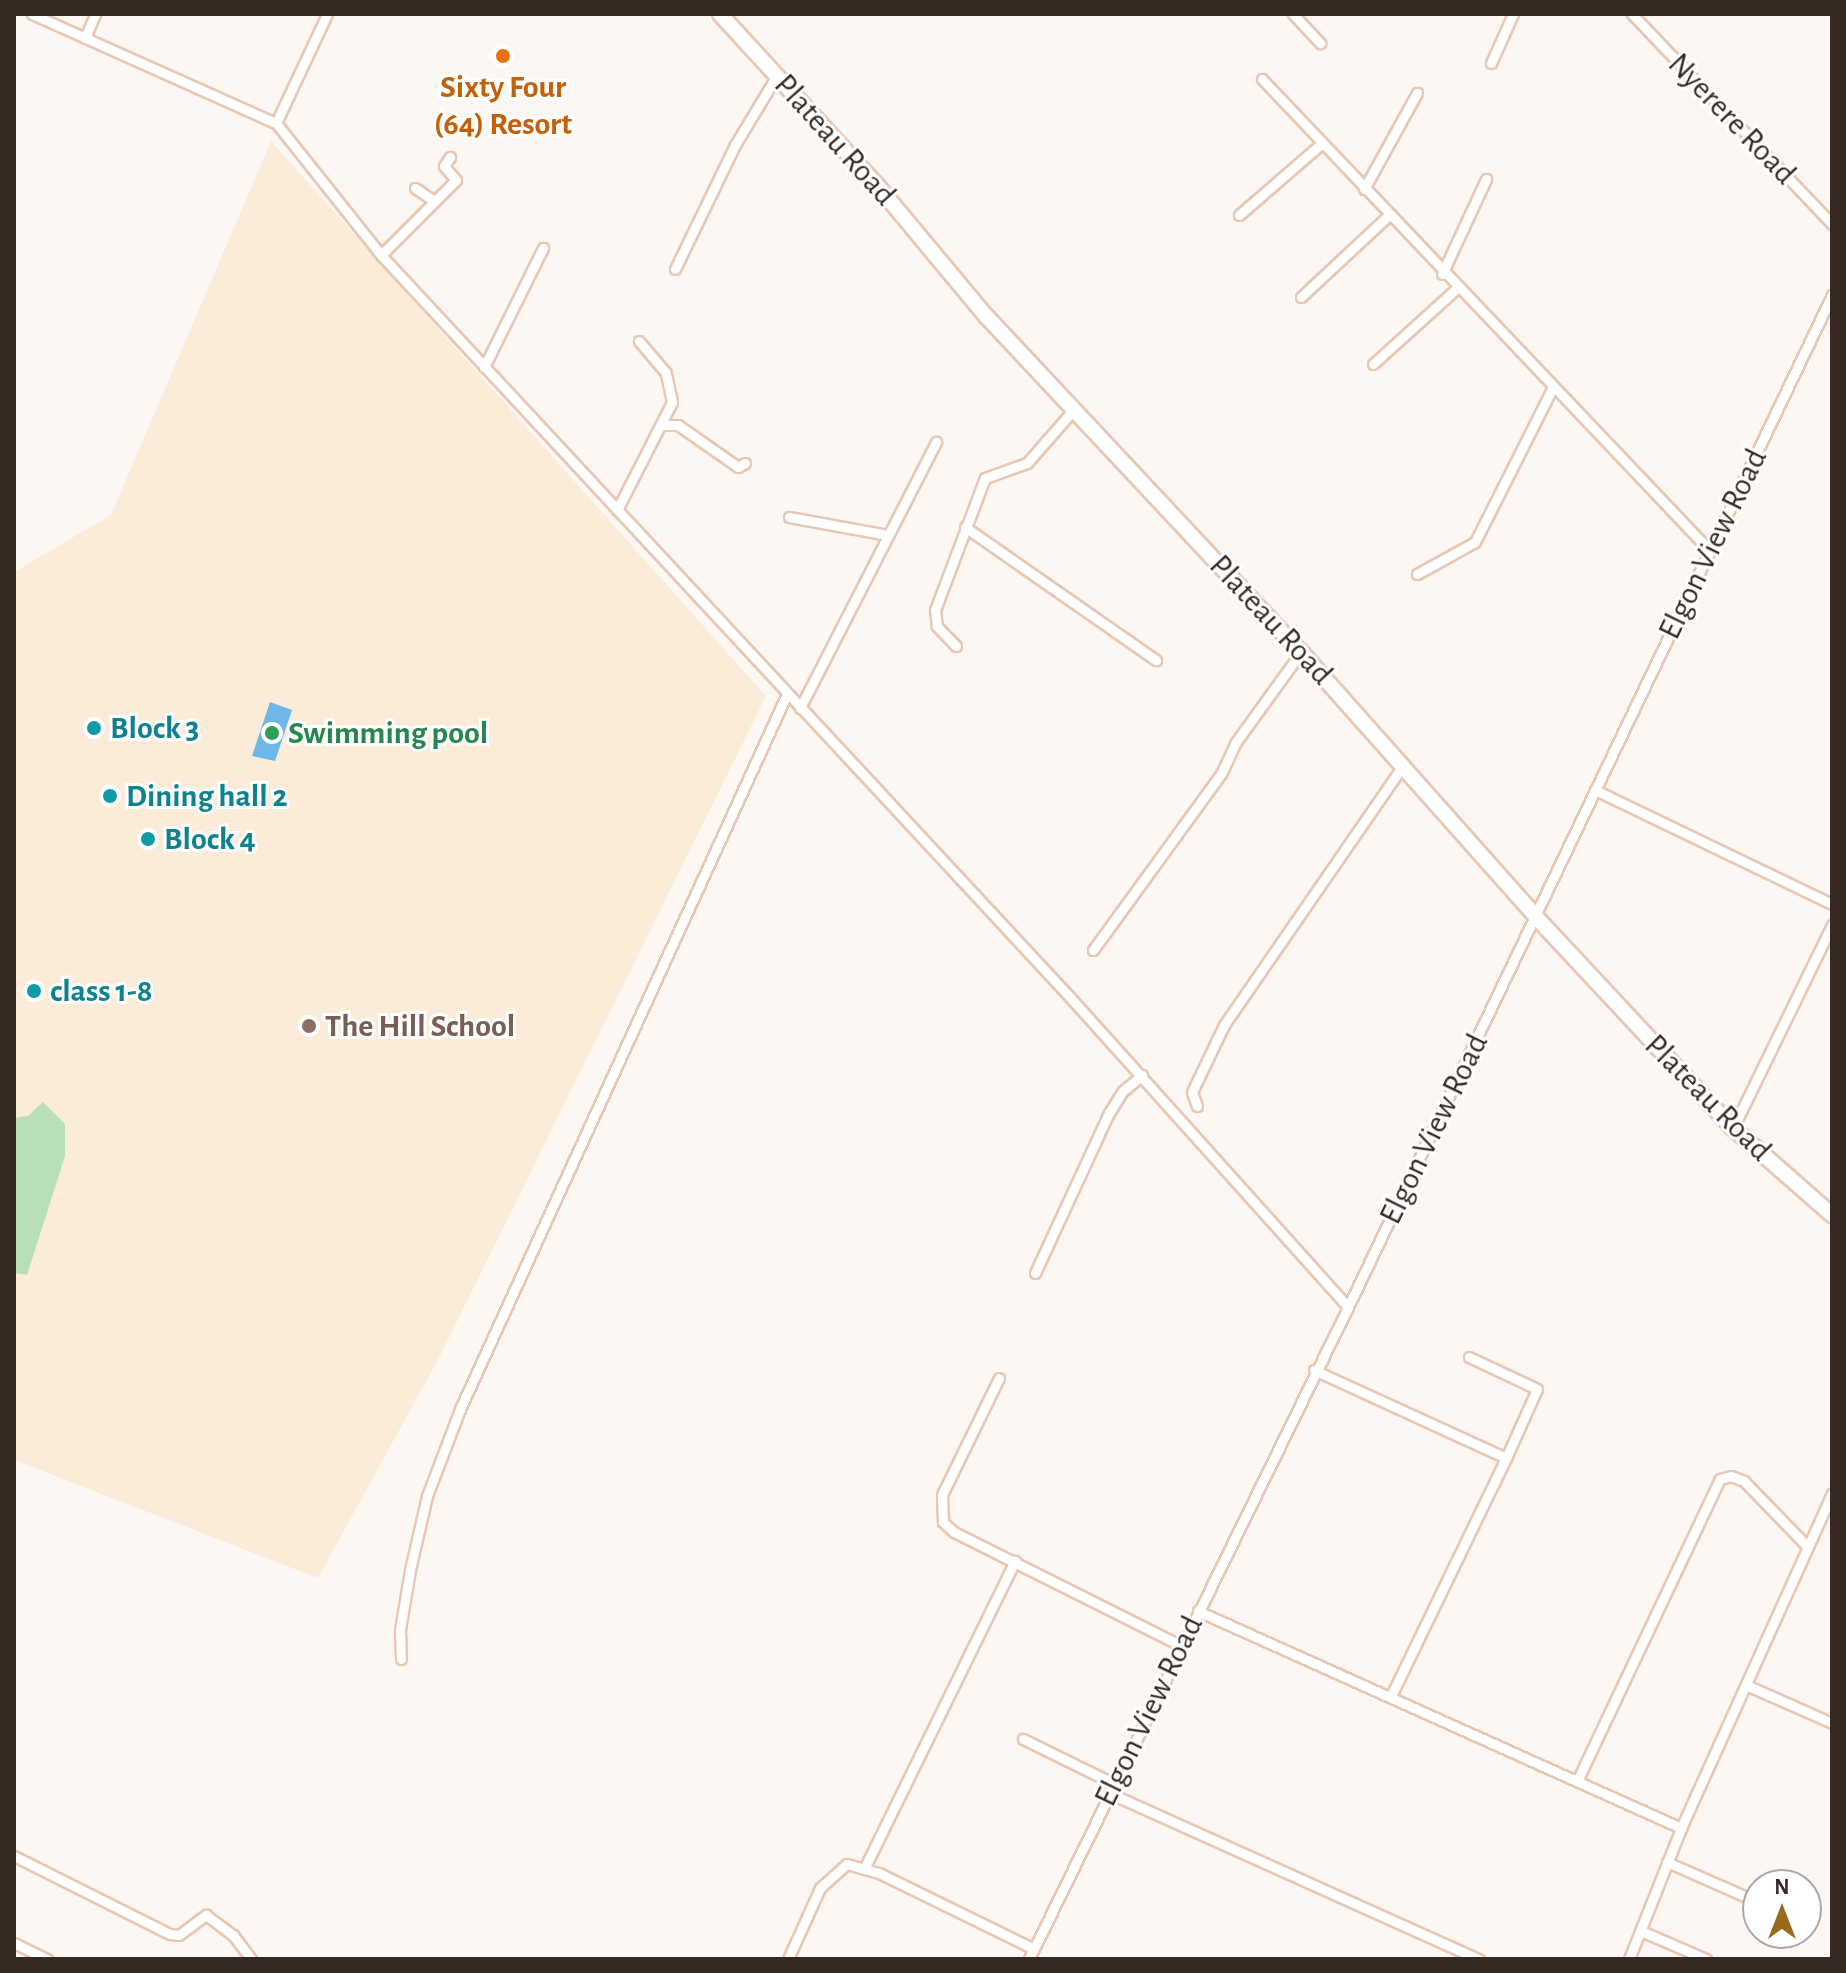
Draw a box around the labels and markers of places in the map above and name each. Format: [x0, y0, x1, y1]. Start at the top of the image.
marker: Sixty Four (64) Resort [494, 47, 512, 65]
place label: Sixty Four (64) Resort [434, 69, 572, 144]
place label: Block 3 [110, 709, 199, 747]
place label: Swimming pool [288, 714, 488, 752]
marker: Block 3 [85, 719, 103, 737]
marker: Swimming pool [263, 724, 281, 742]
place label: Dining hall 2 [126, 777, 288, 815]
marker: Dining hall 2 [101, 787, 119, 805]
place label: Block 4 [164, 820, 256, 858]
marker: Block 4 [139, 830, 157, 848]
place label: class 1-8 [50, 972, 152, 1010]
marker: class 1-8 [25, 982, 43, 1000]
place label: The Hill School [325, 1007, 515, 1045]
marker: The Hill School [300, 1017, 318, 1035]

